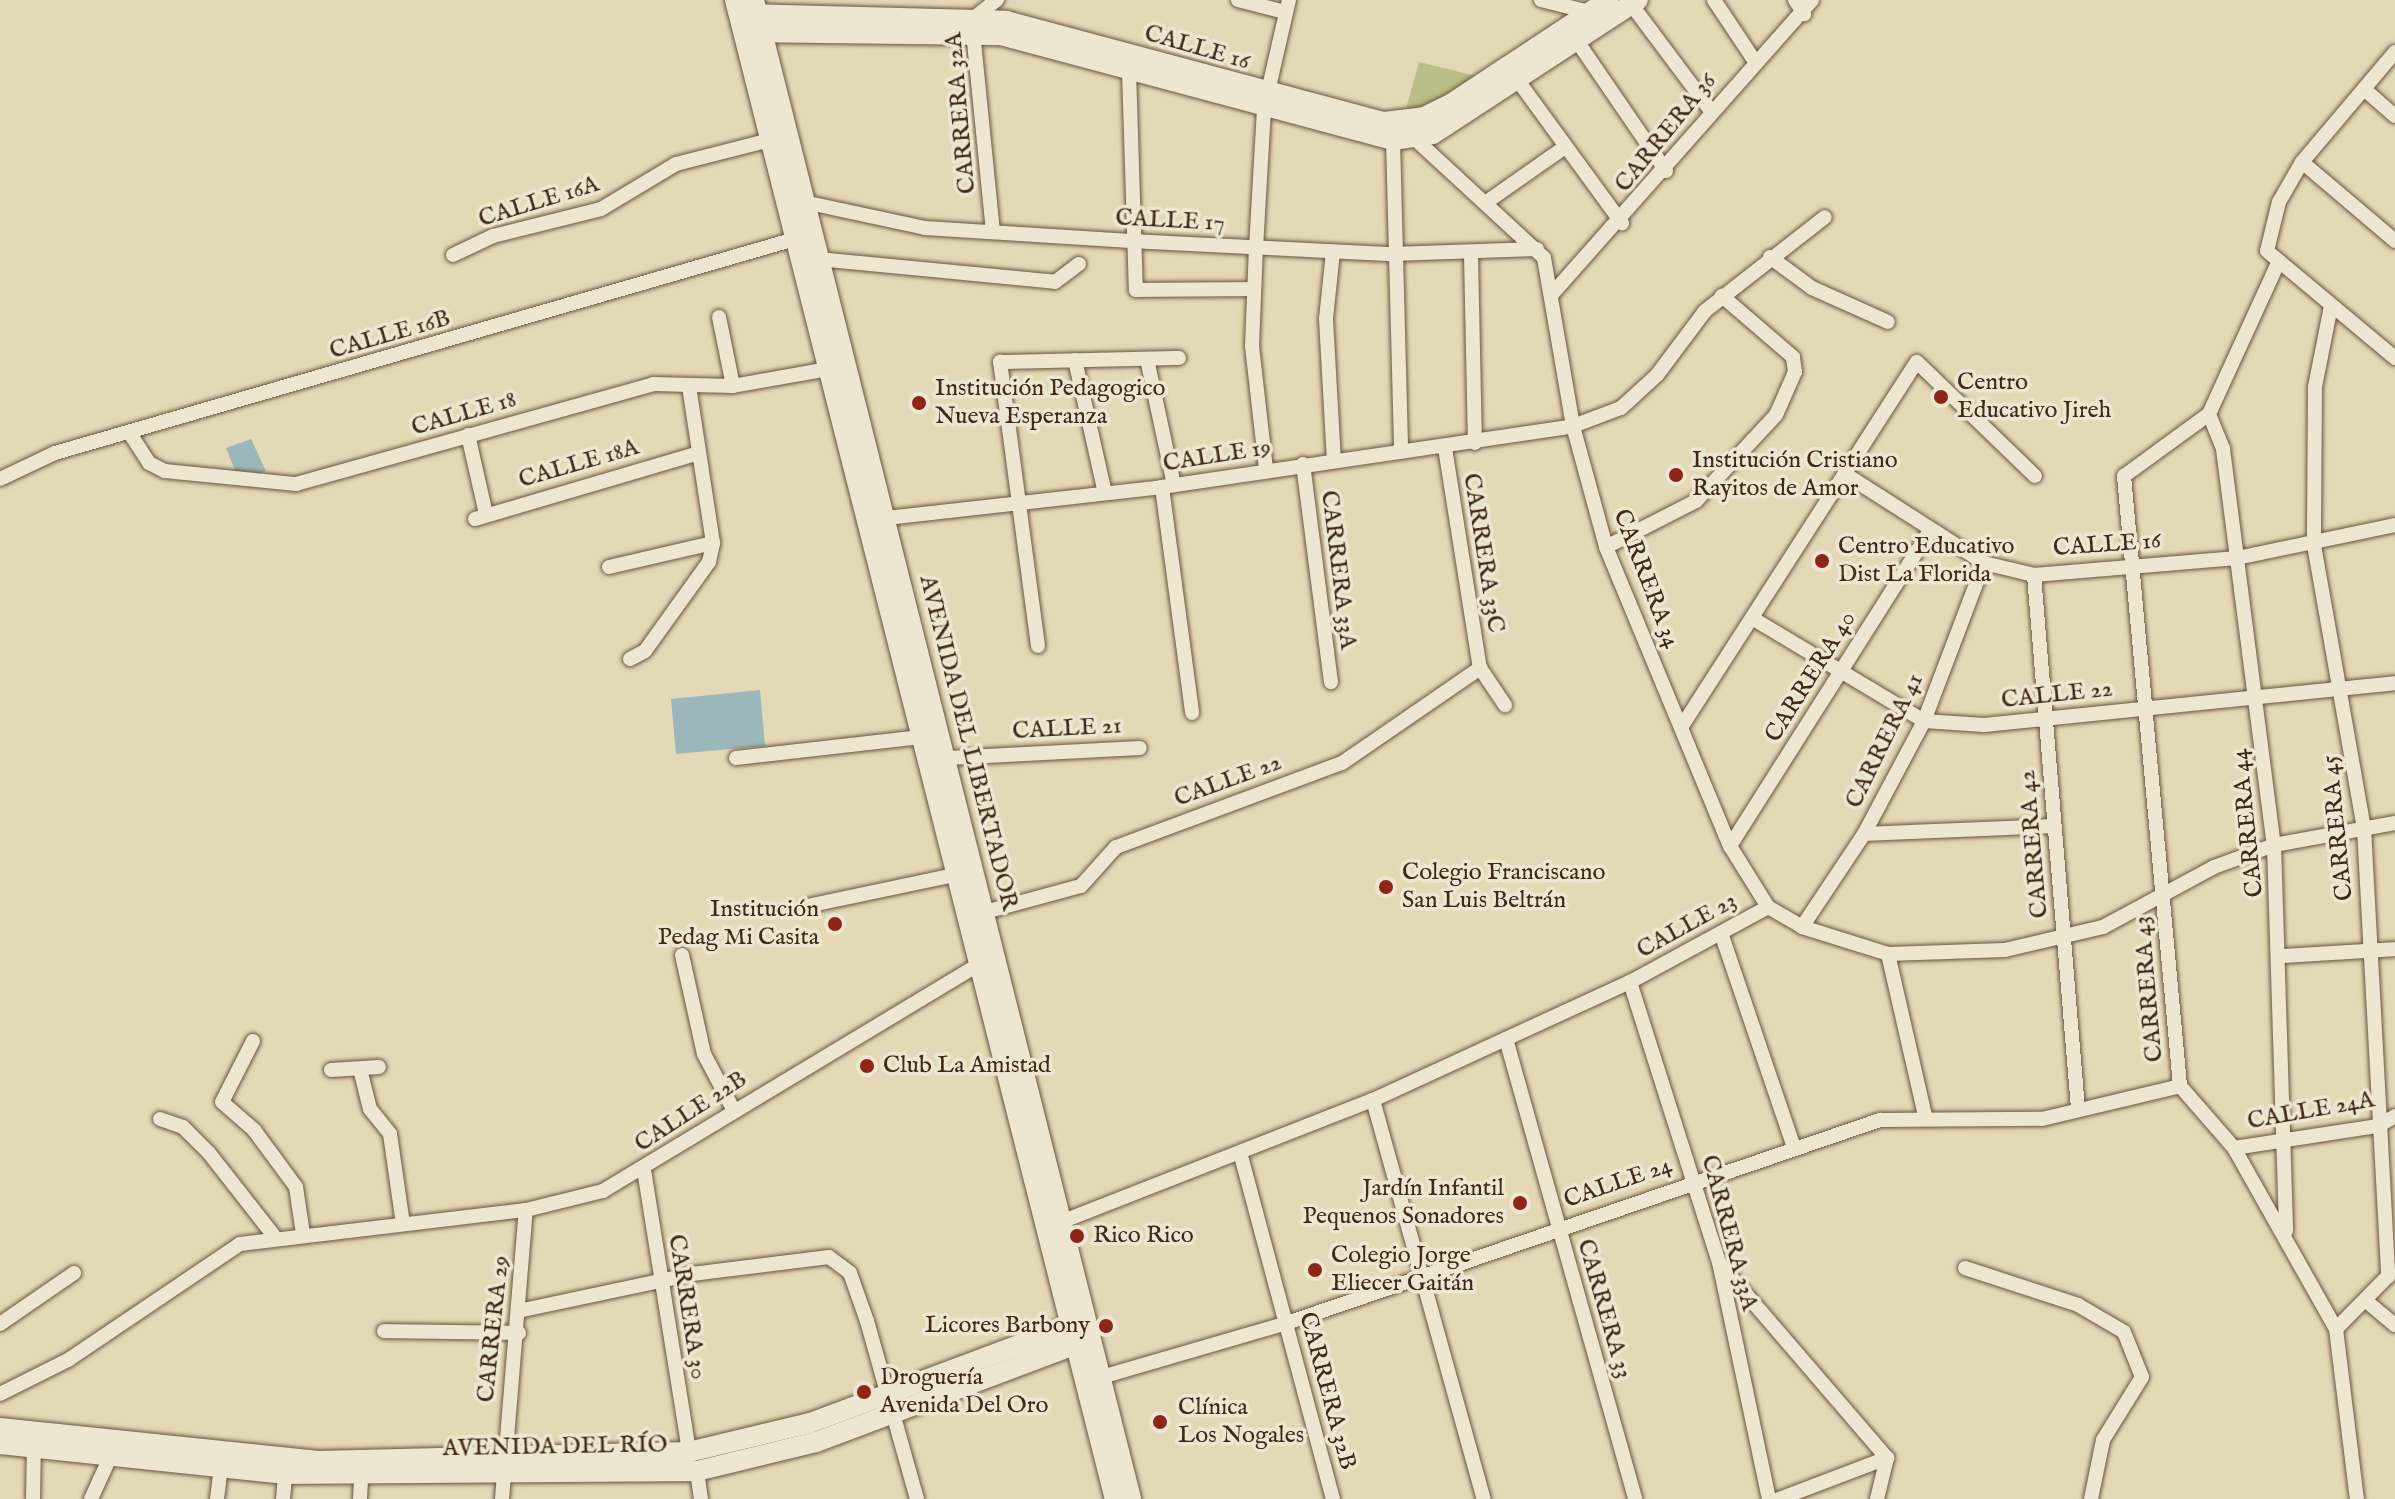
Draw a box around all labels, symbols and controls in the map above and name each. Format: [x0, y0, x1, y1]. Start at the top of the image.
street label: CALLE 16 [1141, 19, 1253, 77]
street label: CARRERA 32A [940, 31, 982, 195]
street label: CARRERA 36 [1609, 68, 1723, 198]
street label: CALLE 16A [475, 170, 603, 234]
street label: CALLE 17 [1115, 204, 1225, 238]
street label: CALLE 16B [326, 304, 454, 366]
place label: Centro Educativo Jireh [1957, 369, 2111, 425]
place label: Institución Pedagogico Nueva Esperanza [935, 375, 1165, 431]
street label: CALLE 18 [408, 385, 520, 443]
marker: Centro Educativo Jireh [1932, 388, 1950, 406]
marker: Institución Pedagogico Nueva Esperanza [910, 394, 928, 412]
street label: CALLE 18A [516, 433, 642, 495]
street label: CALLE 19 [1161, 433, 1273, 479]
place label: Institución Cristiano Rayitos de Amor [1692, 447, 1898, 503]
marker: Institución Cristiano Rayitos de Amor [1667, 466, 1685, 484]
street label: CARRERA 33C [1456, 471, 1510, 635]
street label: CARRERA 33A [1314, 489, 1362, 651]
street label: CARRERA 34 [1606, 505, 1686, 653]
street label: CALLE 16 [2052, 527, 2162, 563]
place label: Centro Educativo Dist La Florida [1838, 533, 2015, 589]
marker: Centro Educativo Dist La Florida [1813, 552, 1831, 570]
street label: AVENIDA DEL LIBERTADOR [912, 572, 1024, 914]
street label: CARRERA 40 [1759, 606, 1863, 748]
street label: CARRERA 41 [1840, 669, 1930, 813]
street label: CALLE 22 [2000, 675, 2114, 715]
street label: CALLE 21 [1012, 712, 1122, 746]
street label: CARRERA 44 [2226, 747, 2270, 899]
street label: CALLE 22 [1171, 748, 1285, 814]
street label: CARRERA 45 [2316, 754, 2360, 902]
street label: CARRERA 42 [2013, 769, 2055, 919]
place label: Colegio Franciscano San Luis Beltrán [1402, 859, 1605, 915]
marker: Colegio Franciscano San Luis Beltrán [1377, 878, 1395, 896]
street label: CALLE 23 [1632, 887, 1742, 965]
place label: Institución Pedag Mi Casita [658, 896, 819, 952]
marker: Institución Pedag Mi Casita [826, 915, 844, 933]
street label: CARRERA 43 [2128, 915, 2170, 1063]
place label: Club La Amistad [883, 1052, 1051, 1080]
marker: Club La Amistad [858, 1057, 876, 1075]
street label: CALLE 22B [630, 1065, 752, 1159]
street label: CALLE 24A [2245, 1086, 2377, 1136]
street label: CALLE 24 [1560, 1151, 1676, 1215]
street label: CARRERA 33A [1694, 1152, 1764, 1314]
place label: Jardín Infantil Pequenos Sonadores [1302, 1175, 1504, 1231]
marker: Jardín Infantil Pequenos Sonadores [1511, 1194, 1529, 1212]
place label: Rico Rico [1093, 1222, 1194, 1250]
marker: Rico Rico [1068, 1227, 1086, 1245]
street label: CARRERA 30 [661, 1232, 713, 1382]
street label: CARRERA 33 [1570, 1236, 1638, 1382]
place label: Colegio Jorge Eliecer Gaitán [1331, 1242, 1474, 1298]
street label: CARRERA 29 [472, 1254, 516, 1404]
marker: Colegio Jorge Eliecer Gaitán [1306, 1261, 1324, 1279]
street label: CARRERA 32B [1292, 1309, 1362, 1473]
place label: Licores Barbony [925, 1312, 1090, 1340]
marker: Licores Barbony [1097, 1317, 1115, 1335]
place label: Droguería Avenida Del Oro [880, 1364, 1048, 1420]
marker: Droguería Avenida Del Oro [855, 1383, 873, 1401]
place label: Clínica Los Nogales [1178, 1394, 1304, 1450]
marker: Clínica Los Nogales [1149, 1411, 1171, 1433]
street label: AVENIDA DEL RÍO [442, 1431, 668, 1463]

